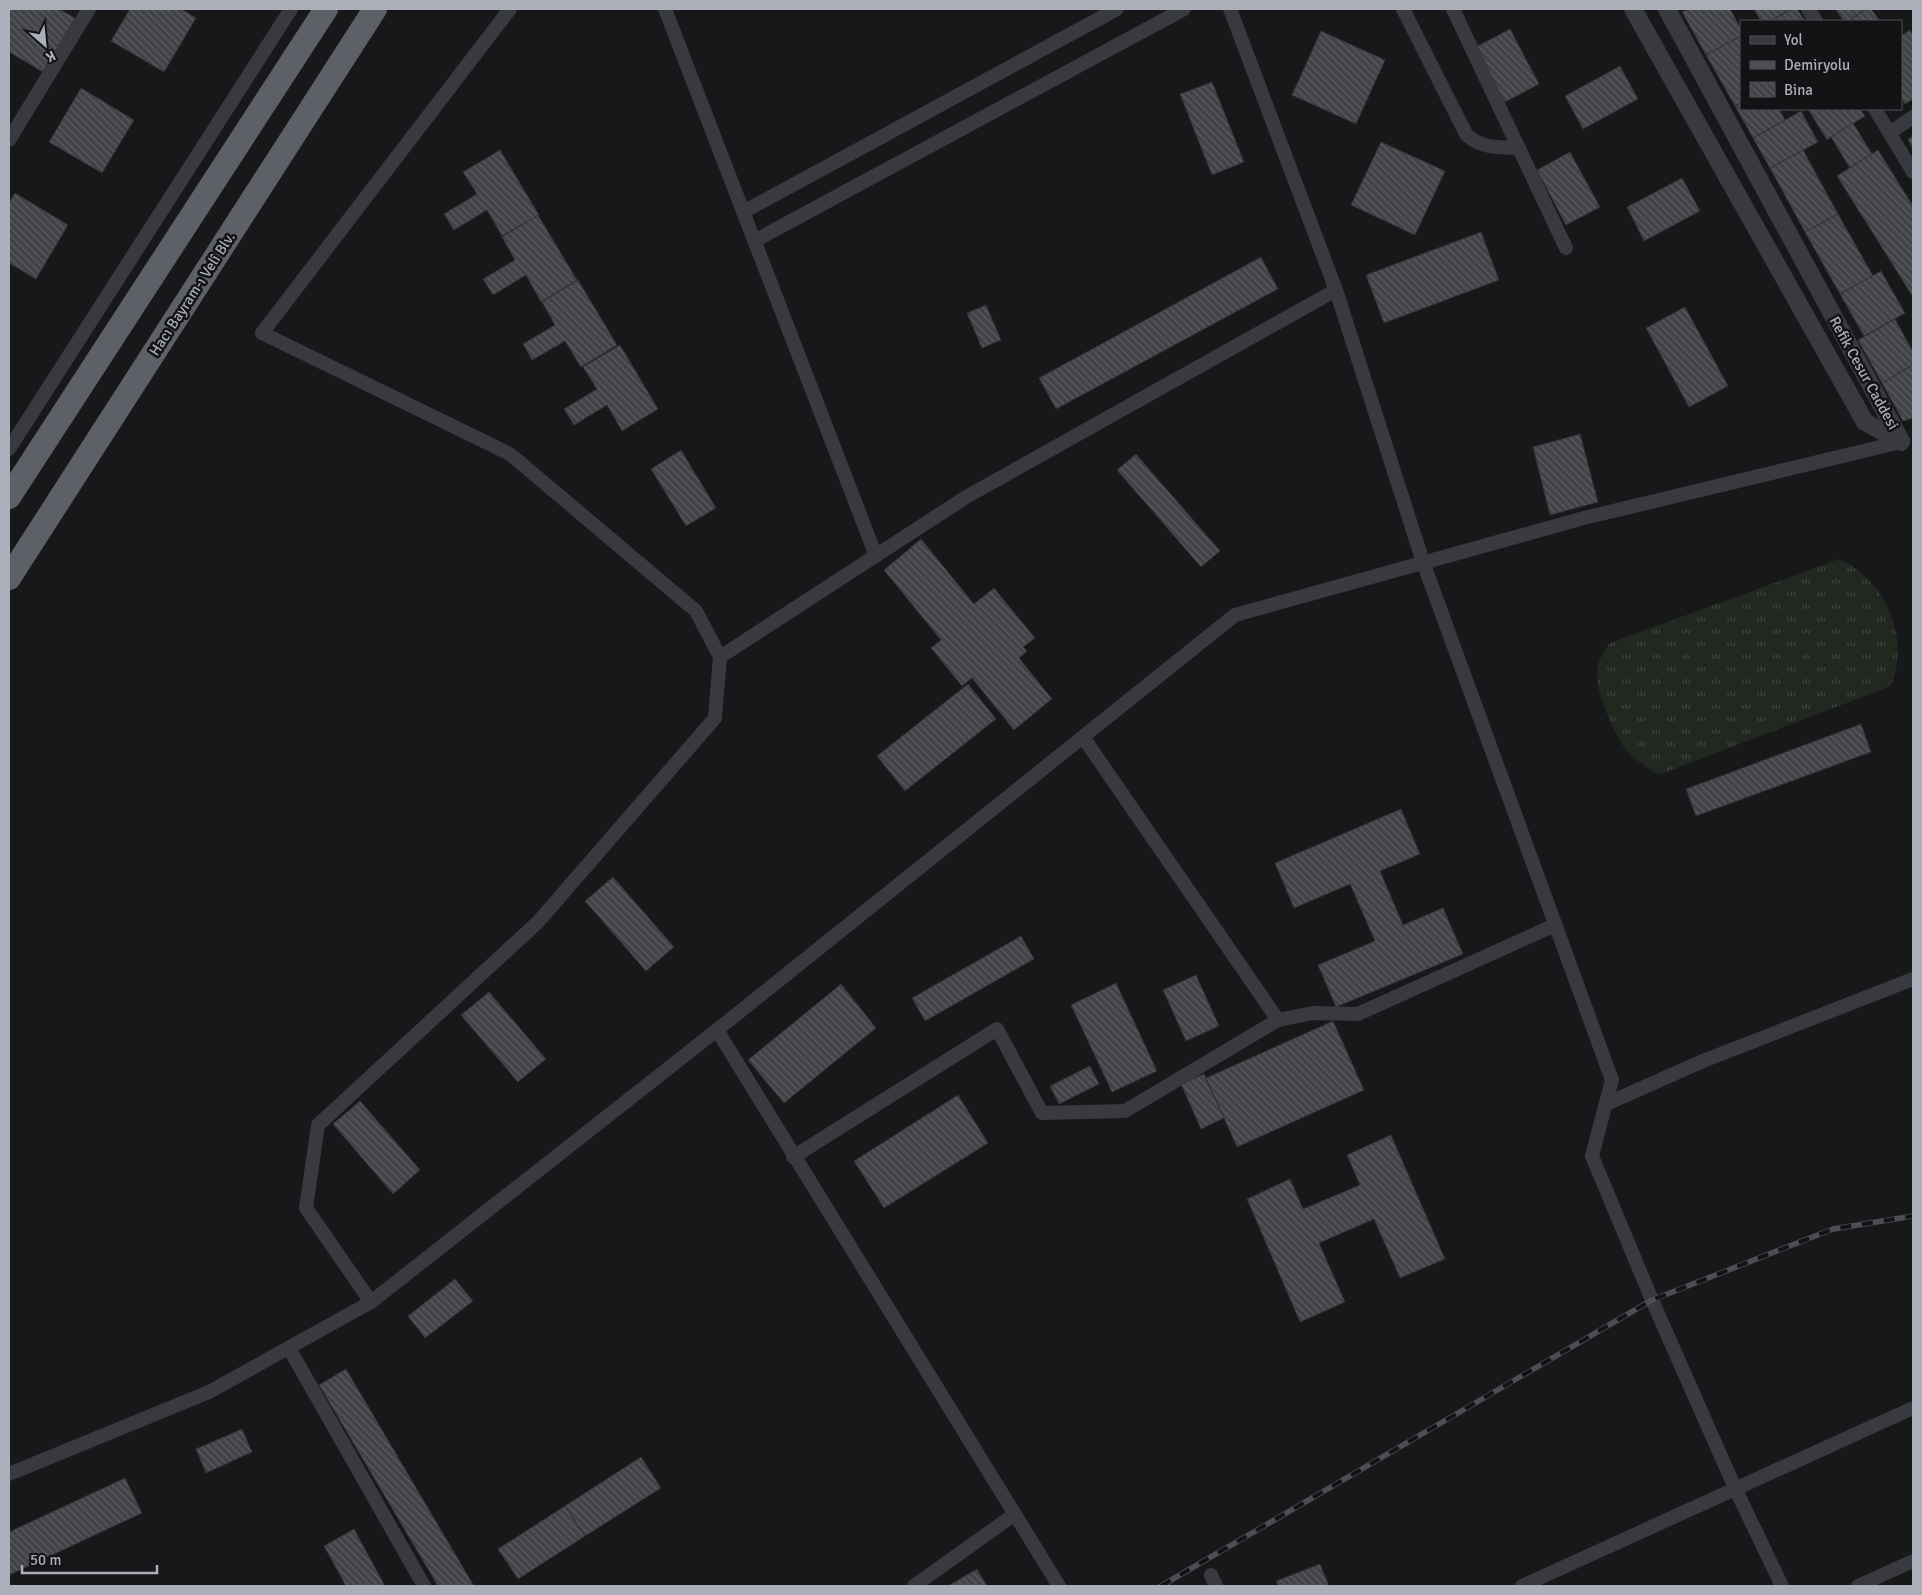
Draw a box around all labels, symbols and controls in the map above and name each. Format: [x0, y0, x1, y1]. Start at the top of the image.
north arrow [20, 20, 70, 70]
legend [1740, 20, 1902, 110]
text: Yol [1784, 31, 1803, 49]
text: K [43, 47, 58, 66]
text: Demiryolu [1784, 56, 1850, 74]
text: Bina [1784, 81, 1813, 99]
street label: Hacı Bayram-ı Velî Blv. [145, 229, 239, 359]
street label: Refik Cesur Caddesi [1825, 313, 1903, 433]
scale bar [22, 1542, 158, 1574]
text: 50 m [30, 1551, 61, 1569]

